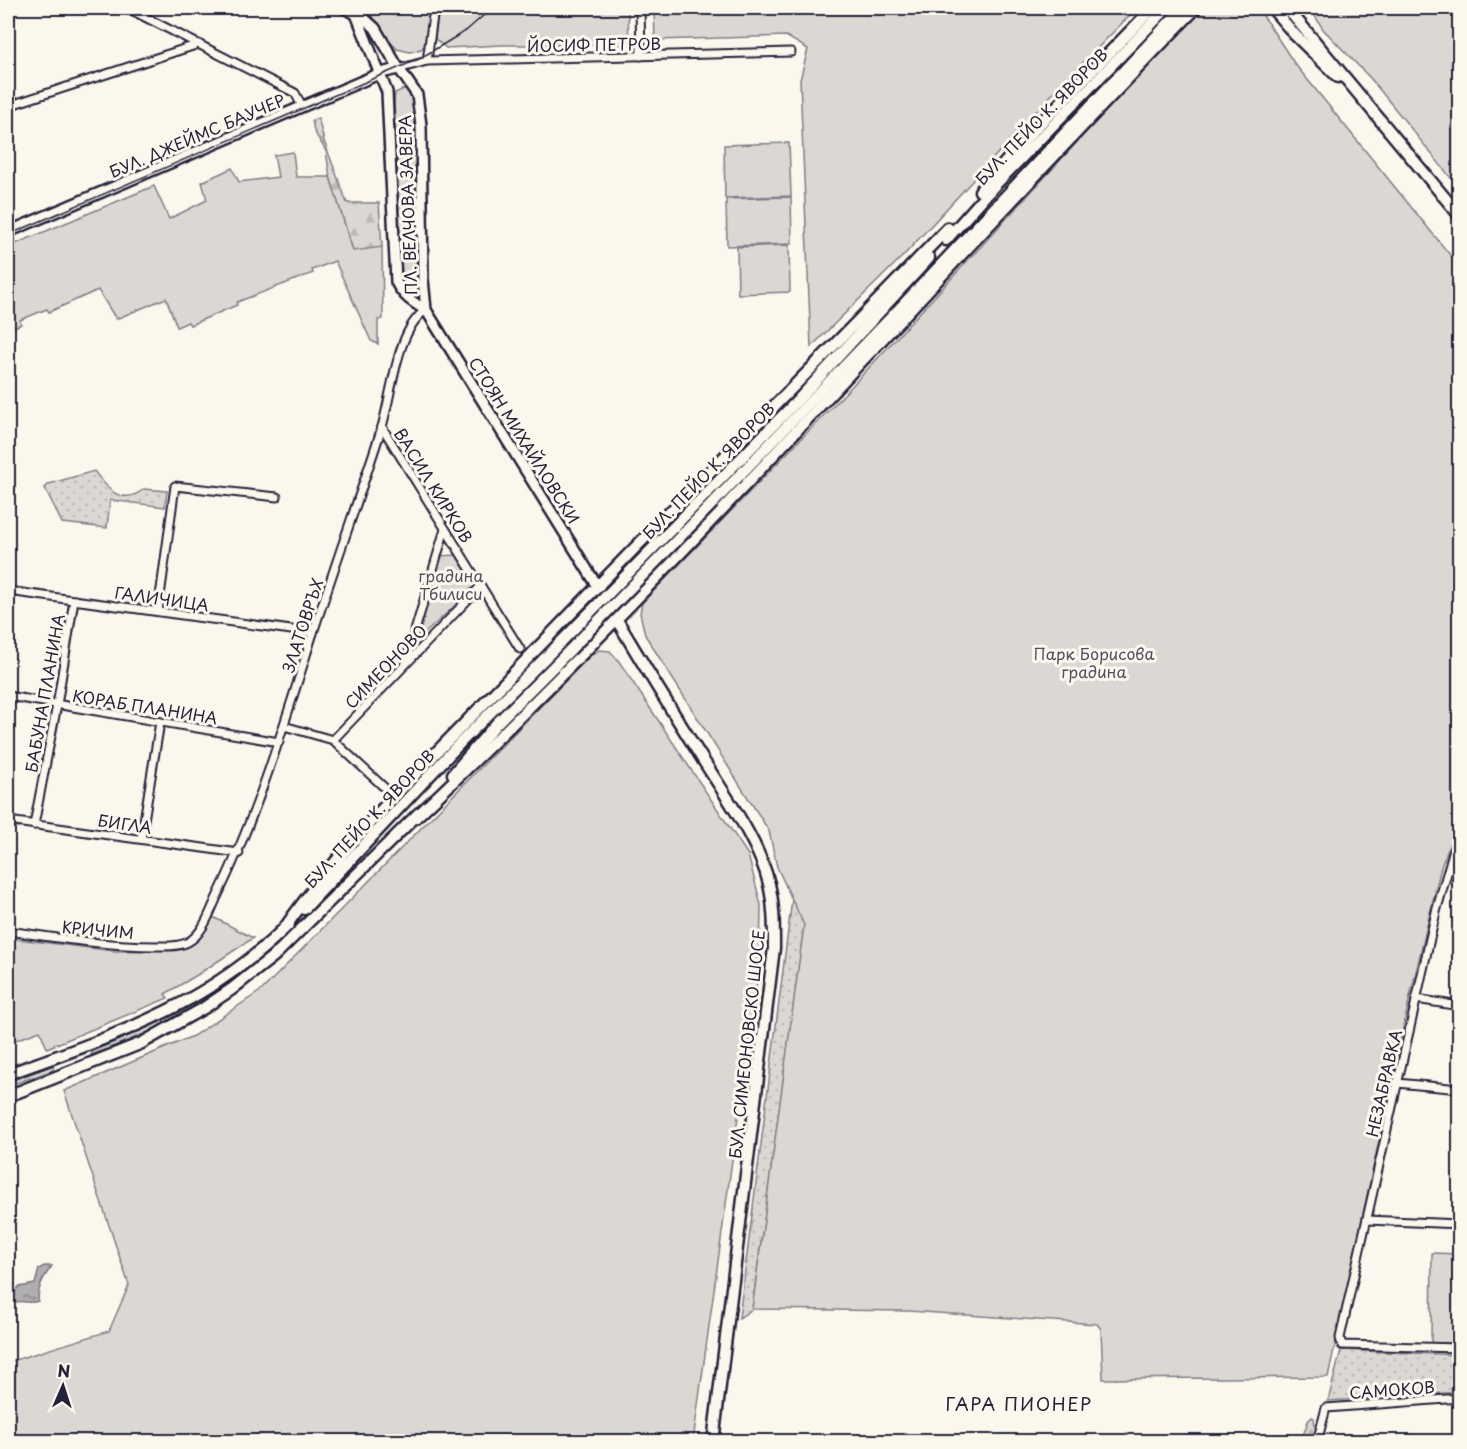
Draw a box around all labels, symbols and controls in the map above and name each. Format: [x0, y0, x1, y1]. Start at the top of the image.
street label: ЙОСИФ ПЕТРОВ [527, 31, 661, 57]
street label: БУЛ. ПЕЙО К. ЯВОРОВ [969, 42, 1113, 190]
street label: БУЛ. ДЖЕЙМС БАУЧЕР [105, 87, 289, 183]
street label: ПЛ. ВЕЛЧОВА ЗАВЕРА [392, 115, 422, 295]
street label: СТОЯН МИХАЙЛОВСКИ [464, 352, 586, 528]
street label: БУЛ. ПЕЙО К. ЯВОРОВ [636, 396, 780, 544]
street label: ВАСИЛ КИРКОВ [389, 423, 479, 547]
park label: градина Тбилиси [418, 563, 484, 605]
street label: ЗЛАТОВРЪХ [275, 574, 329, 675]
street label: ГАЛИЧИЦА [113, 580, 211, 616]
street label: БАБУНА ПЛАНИНА [18, 612, 70, 774]
street label: СИМЕОНОВО [339, 618, 431, 714]
park label: Парк Борисова градина [1033, 641, 1155, 683]
street label: КОРАБ ПЛАНИНА [71, 683, 219, 729]
street label: БУЛ. ПЕЙО К. ЯВОРОВ [298, 743, 440, 893]
street label: БИГЛА [97, 807, 153, 839]
street label: КРИЧИМ [61, 914, 135, 944]
street label: БУЛ. СИМЕОНОВСКО ШОСЕ [722, 928, 770, 1160]
street label: НЕЗАБРАВКА [1359, 1027, 1407, 1139]
north arrow [33, 1356, 93, 1416]
text: N [57, 1358, 71, 1382]
street label: САМОКОВ [1348, 1374, 1436, 1404]
district label: ГАРА ПИОНЕР [945, 1390, 1093, 1417]

